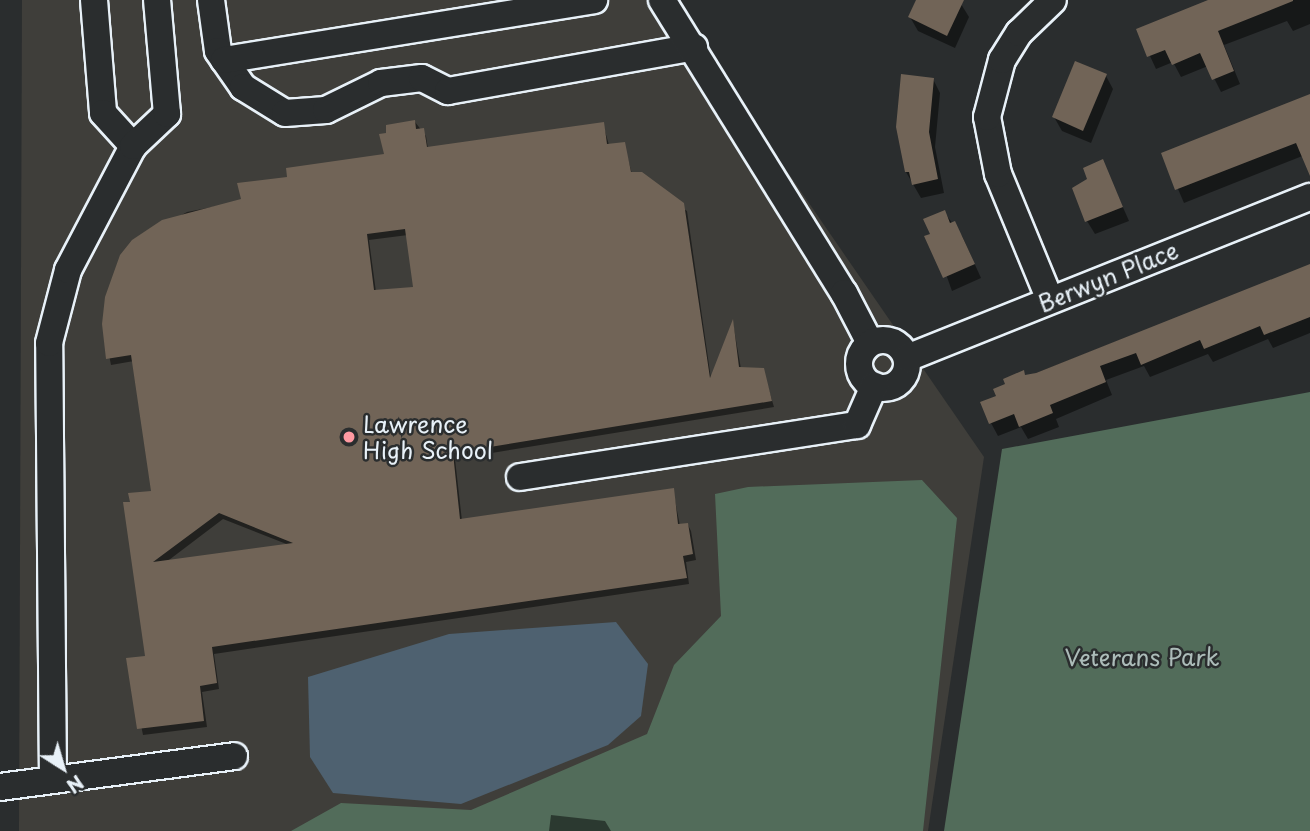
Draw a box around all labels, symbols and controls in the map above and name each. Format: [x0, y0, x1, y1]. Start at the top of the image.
street label: Berwyn Place [1034, 236, 1182, 318]
place label: Lawrence High School [363, 410, 494, 464]
marker: Lawrence High School [341, 429, 357, 445]
park label: Veterans Park [1065, 643, 1219, 671]
north arrow [28, 733, 98, 803]
text: N [61, 769, 90, 800]

